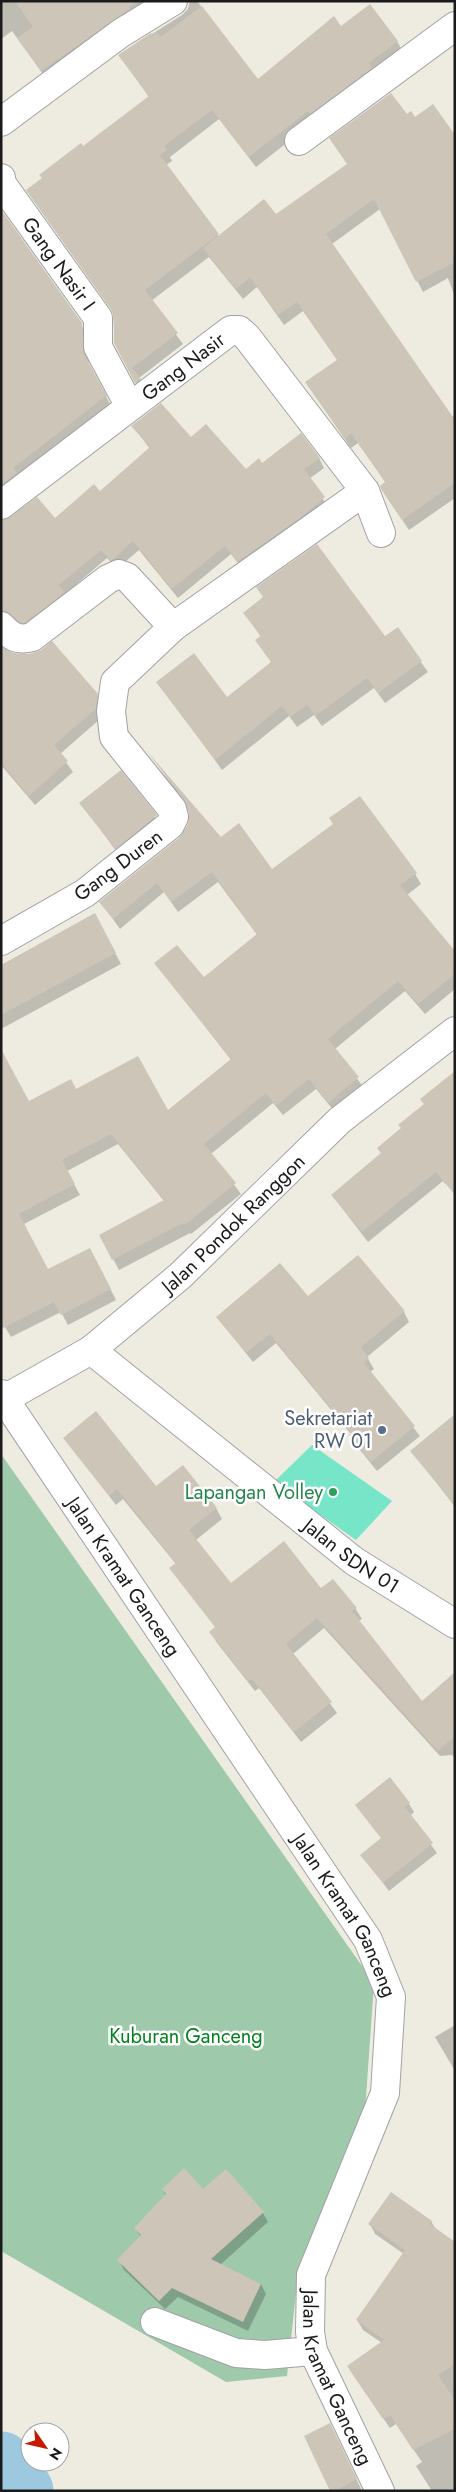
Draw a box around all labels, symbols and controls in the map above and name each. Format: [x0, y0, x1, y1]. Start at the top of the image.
street label: Gang Nasir I [15, 211, 102, 317]
street label: Gang Nasir [136, 325, 232, 408]
street label: Gang Duren [68, 822, 169, 908]
street label: Jalan Pondok Ranggon [153, 1148, 312, 1302]
place label: Sekretariat RW 01 [284, 1404, 372, 1456]
marker: Sekretariat RW 01 [376, 1424, 388, 1436]
place label: Lapangan Volley [185, 1478, 323, 1507]
marker: Lapangan Volley [327, 1486, 339, 1498]
street label: Jalan Kramat Ganceng [58, 1489, 187, 1662]
street label: Jalan SDN 01 [294, 1510, 405, 1601]
street label: Jalan Kramat Ganceng [284, 1825, 404, 2002]
park label: Kuburan Ganceng [109, 2022, 263, 2051]
street label: Jalan Kramat Ganceng [295, 2287, 380, 2470]
north arrow [20, 2422, 70, 2472]
text: N [44, 2444, 67, 2464]

